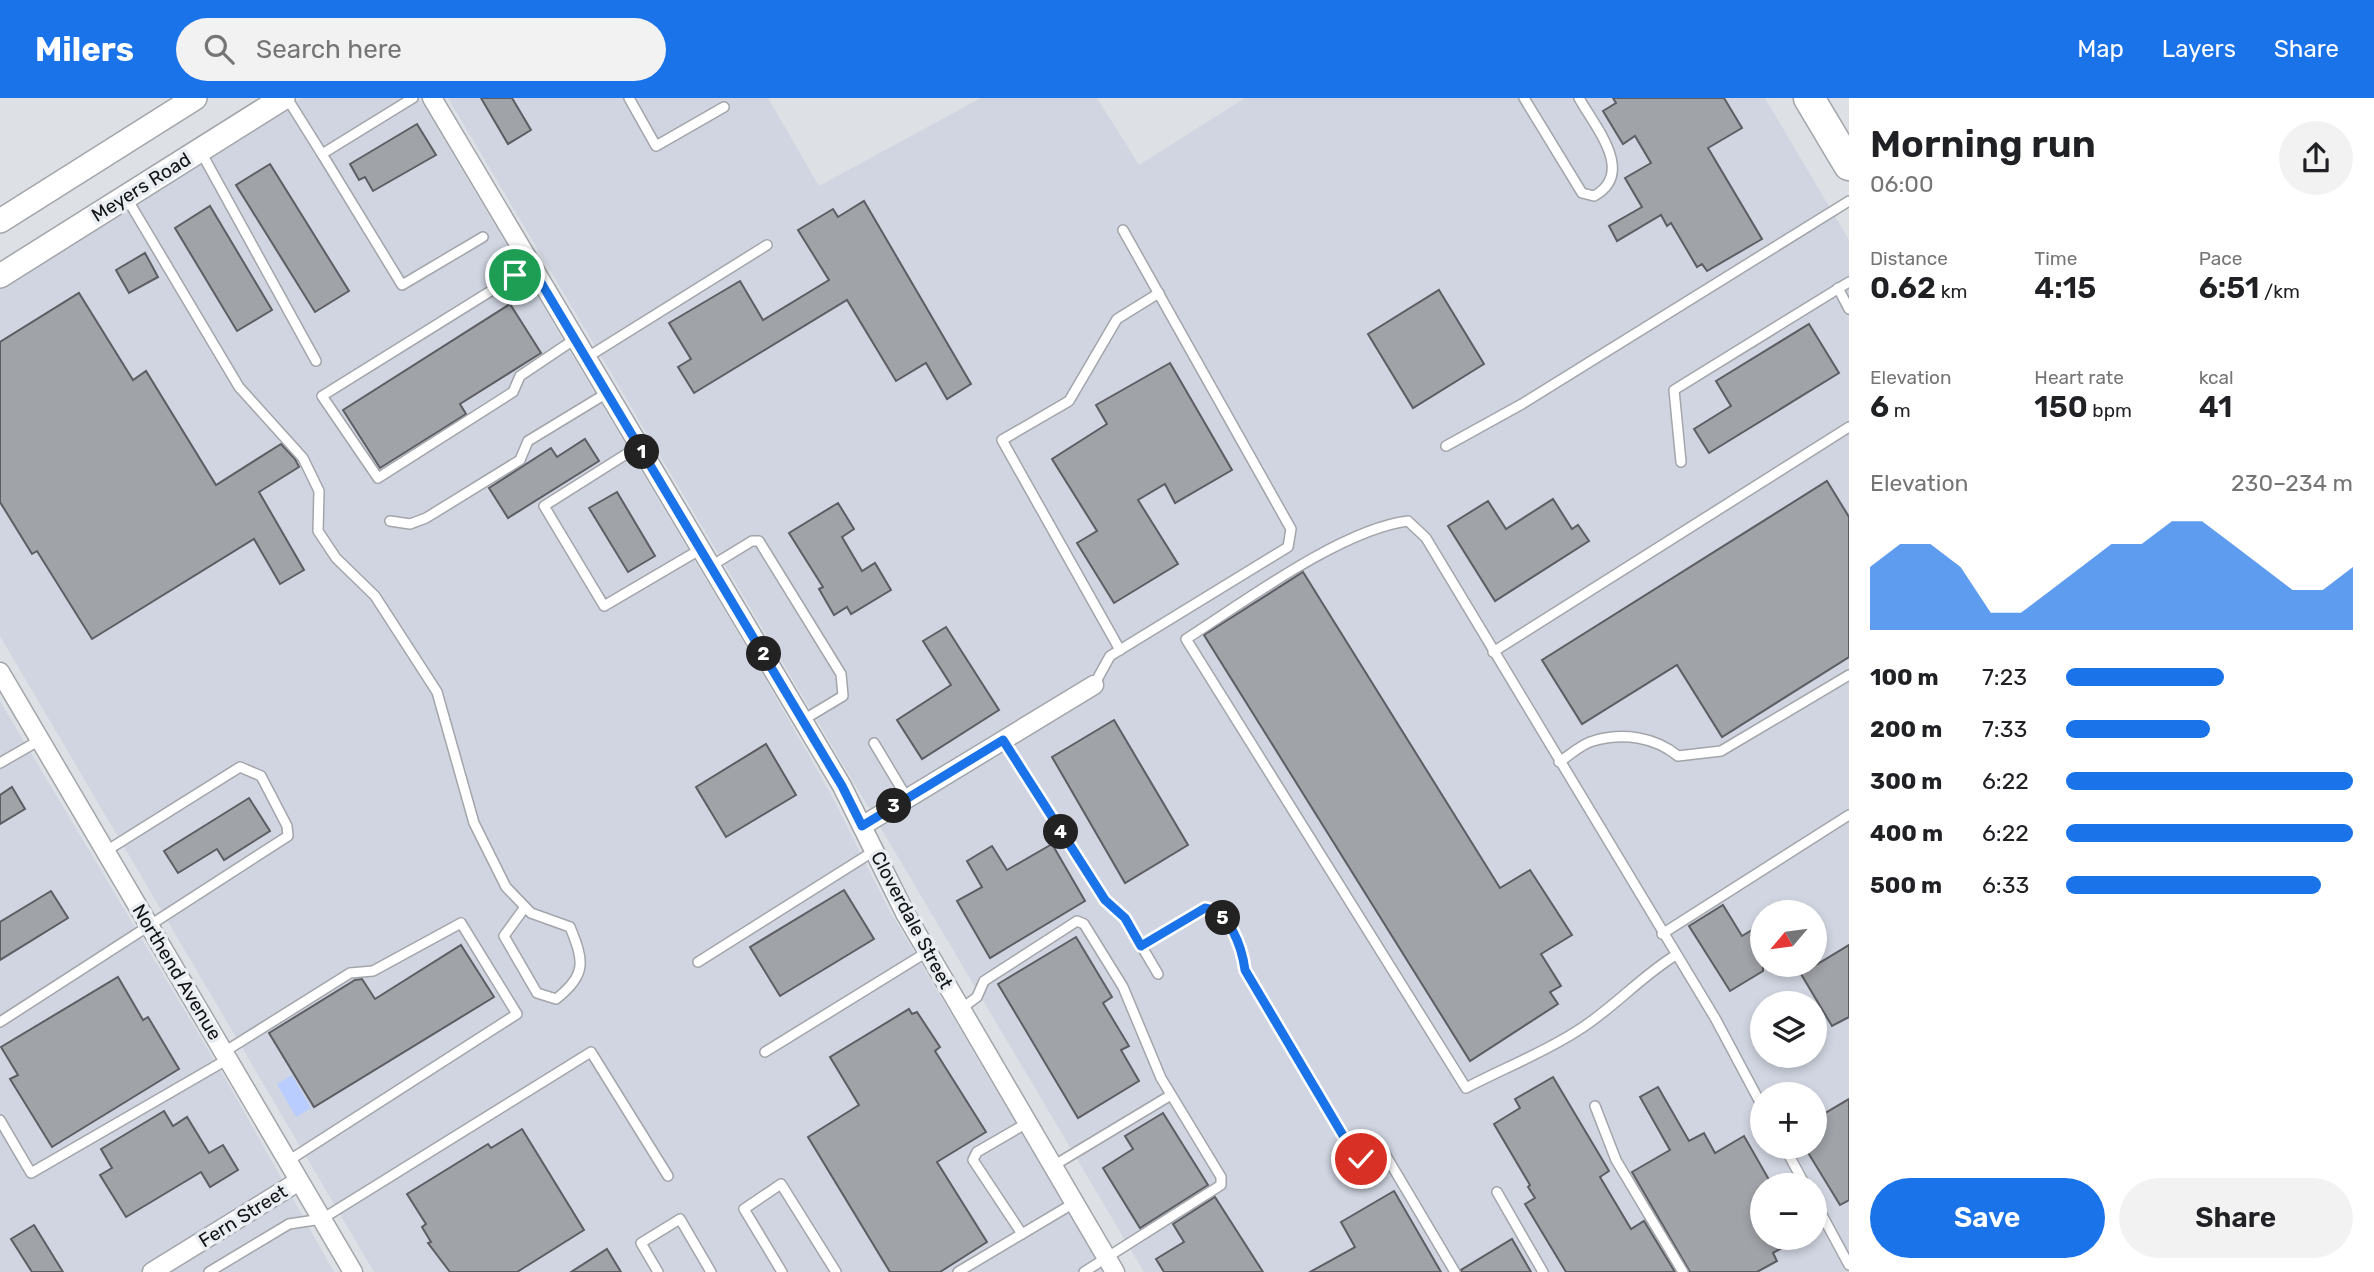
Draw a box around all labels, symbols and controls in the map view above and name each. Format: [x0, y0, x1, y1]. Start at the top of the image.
search box [176, 18, 666, 81]
text: Milers [35, 30, 134, 69]
icon: search [200, 30, 238, 68]
text: Search here [256, 34, 402, 65]
text: Map [2077, 35, 2124, 63]
text: Layers [2162, 35, 2236, 63]
text: Share [2274, 35, 2339, 63]
text: Morning run [1870, 121, 2096, 167]
button: share [2279, 121, 2353, 195]
street label: Meyers Road [87, 147, 195, 227]
text: 06:00 [1870, 170, 1934, 198]
pin [485, 245, 545, 305]
text: Distance [1870, 247, 1948, 270]
text: Time [2034, 247, 2077, 270]
text: Pace [2199, 247, 2242, 270]
icon: arrive [496, 256, 534, 294]
text: 0.62 [1870, 270, 1936, 306]
text: 4:15 [2034, 270, 2096, 306]
text: 6:51 [2199, 270, 2259, 306]
text: km [1936, 280, 1967, 303]
text: /km [2259, 280, 2300, 303]
text: Elevation [1870, 366, 1951, 389]
text: Heart rate [2034, 366, 2124, 389]
text: kcal [2199, 366, 2234, 389]
text: 6 [1870, 389, 1889, 425]
text: 150 [2034, 389, 2088, 425]
text: 41 [2199, 389, 2232, 425]
text: m [1889, 399, 1911, 422]
text: bpm [2088, 399, 2132, 422]
pin: 1 [624, 434, 660, 470]
text: 1 [637, 440, 646, 463]
text: Elevation [1870, 469, 1969, 497]
text: 230–234 m [2231, 469, 2353, 497]
pin: 2 [746, 636, 782, 672]
text: 2 [757, 642, 770, 665]
text: 100 m [1870, 663, 1939, 691]
text: 7:23 [1982, 663, 2027, 691]
text: 200 m [1870, 715, 1942, 743]
text: 7:33 [1982, 715, 2027, 743]
text: 300 m [1870, 767, 1942, 795]
text: 6:22 [1982, 767, 2029, 795]
pin: 3 [876, 788, 912, 824]
text: 3 [887, 794, 900, 817]
pin: 4 [1044, 814, 1078, 850]
text: 400 m [1870, 819, 1943, 847]
text: 6:22 [1982, 819, 2029, 847]
text: 4 [1054, 820, 1067, 843]
street label: Cloverdale Street [866, 847, 958, 993]
text: 500 m [1870, 871, 1942, 899]
text: 6:33 [1982, 871, 2029, 899]
street label: Northend Avenue [127, 900, 227, 1044]
pin: 5 [1206, 900, 1240, 936]
north arrow [1750, 900, 1827, 976]
map controls [1750, 900, 1827, 1250]
text: 5 [1216, 906, 1229, 929]
button: layers [1750, 991, 1827, 1068]
button: + [1750, 1082, 1827, 1159]
pin [1331, 1129, 1391, 1189]
icon: check [1342, 1140, 1380, 1178]
button: − [1750, 1173, 1827, 1250]
button: Save [1870, 1178, 2105, 1258]
button: Share [2119, 1178, 2353, 1258]
street label: Fern Street [195, 1179, 292, 1252]

